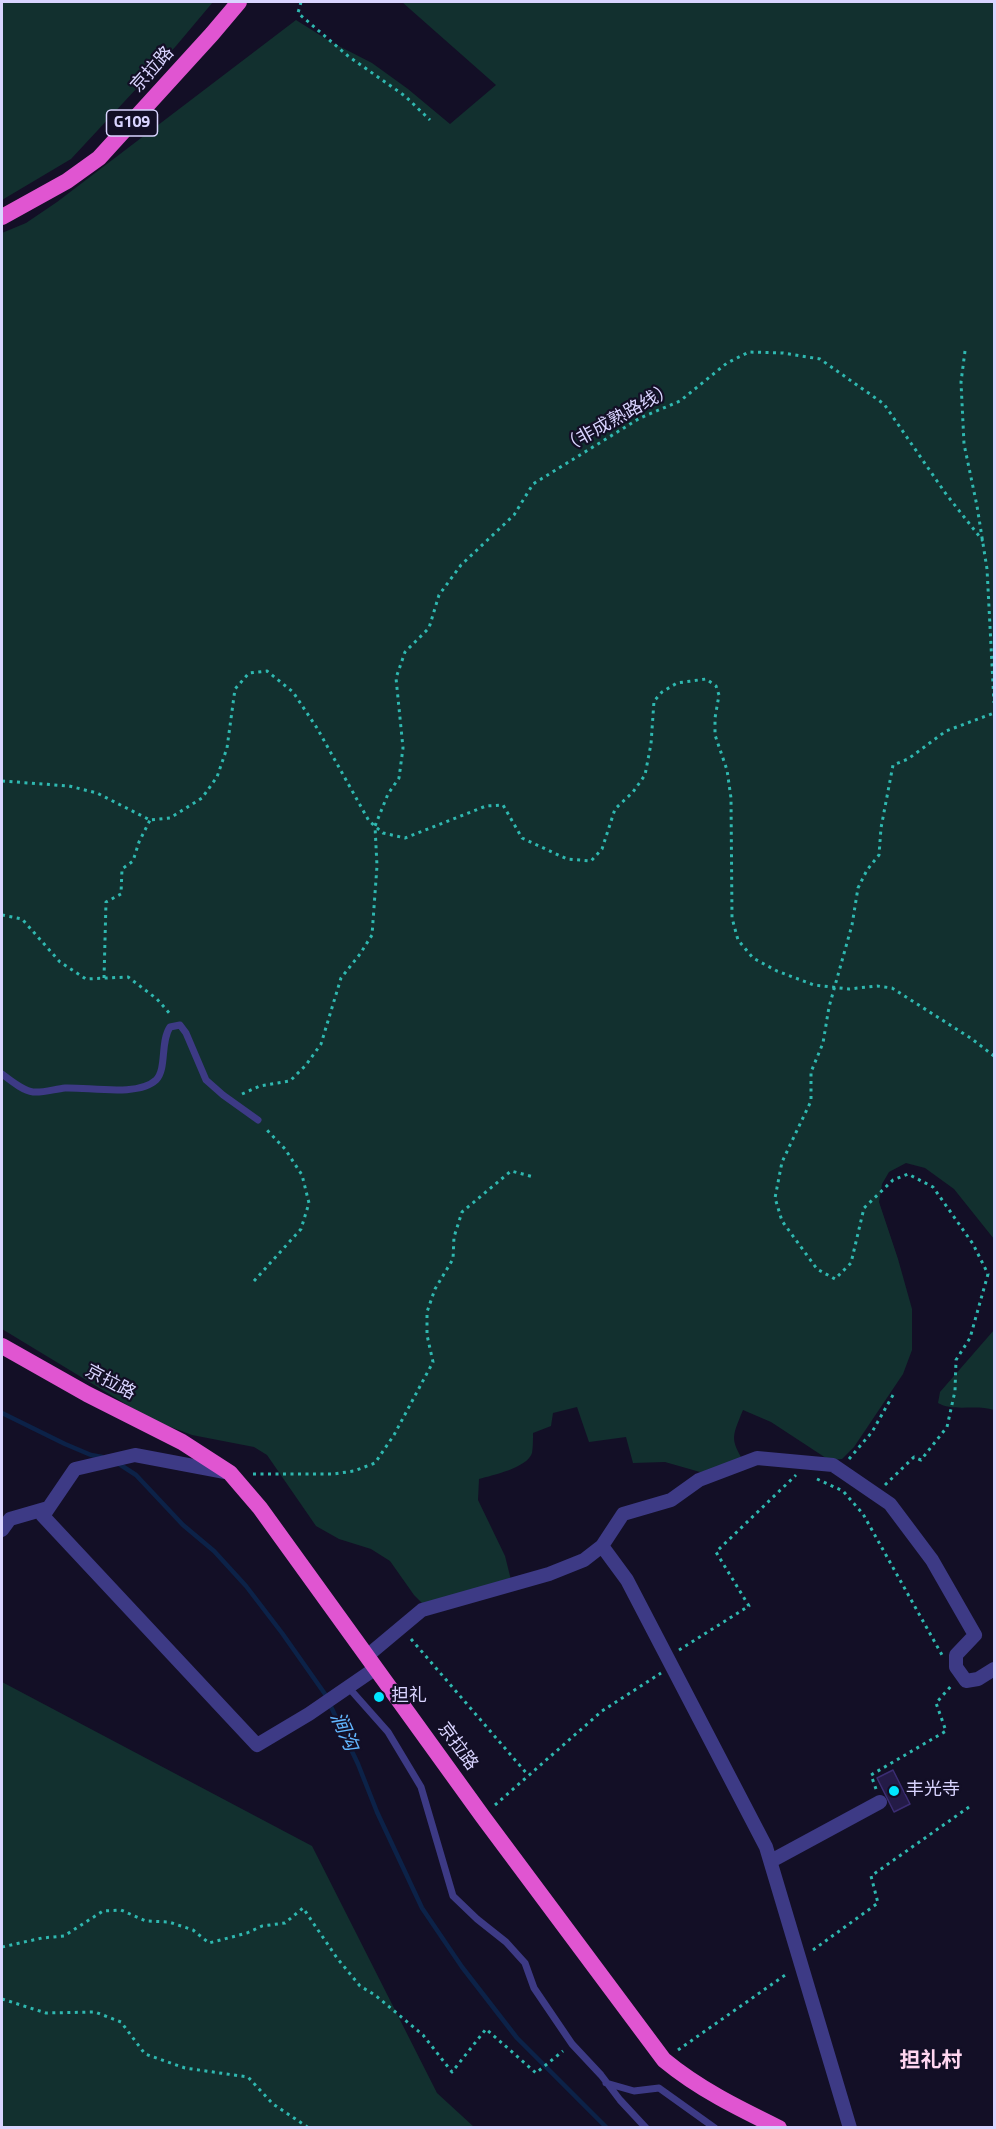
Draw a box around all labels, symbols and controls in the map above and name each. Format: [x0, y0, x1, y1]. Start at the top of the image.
street label: 京拉路 [127, 43, 179, 97]
road number: G109 [106, 110, 158, 136]
street label: （非成熟路线） [558, 379, 678, 459]
street label: 京拉路 [81, 1361, 139, 1405]
place label: 担礼 [391, 1686, 427, 1708]
marker: 担礼 [372, 1690, 386, 1704]
water label: 涧沟 [324, 1709, 362, 1755]
street label: 京拉路 [432, 1719, 482, 1775]
place label: 丰光寺 [906, 1780, 960, 1802]
marker: 丰光寺 [887, 1784, 901, 1798]
district label: 担礼村 [900, 2049, 962, 2075]

